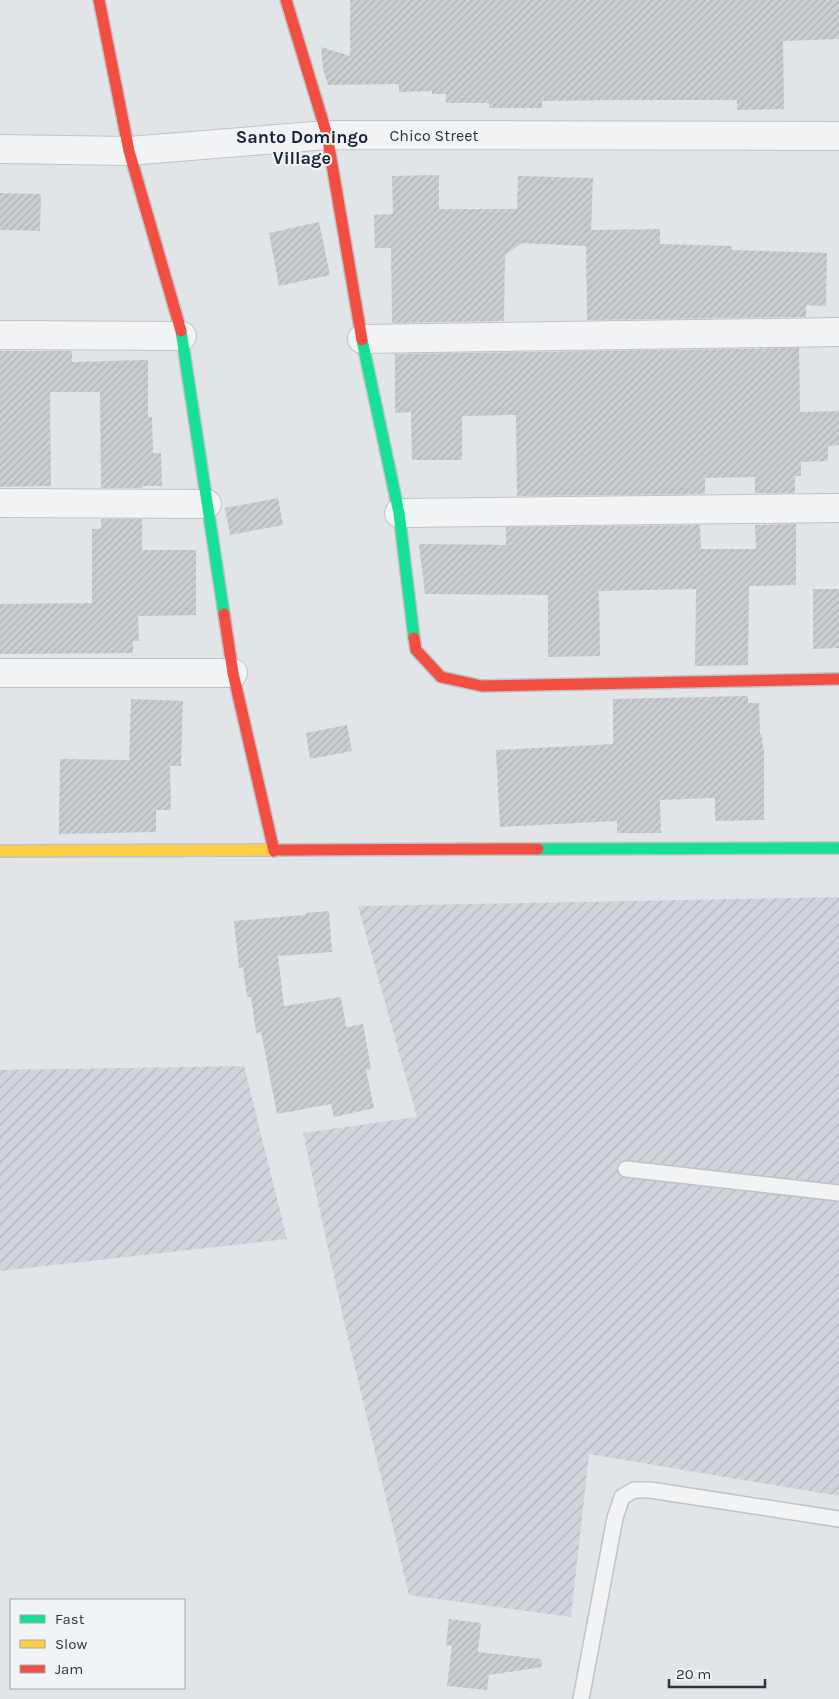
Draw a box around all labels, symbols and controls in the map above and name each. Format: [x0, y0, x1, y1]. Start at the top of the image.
district label: Santo Domingo Village [236, 126, 368, 169]
street label: Chico Street [390, 126, 478, 145]
legend [10, 1599, 185, 1689]
text: Fast [55, 1610, 85, 1628]
text: Slow [55, 1635, 87, 1653]
scale bar [669, 1656, 765, 1688]
text: Jam [55, 1660, 83, 1678]
text: 20 m [676, 1665, 711, 1683]

